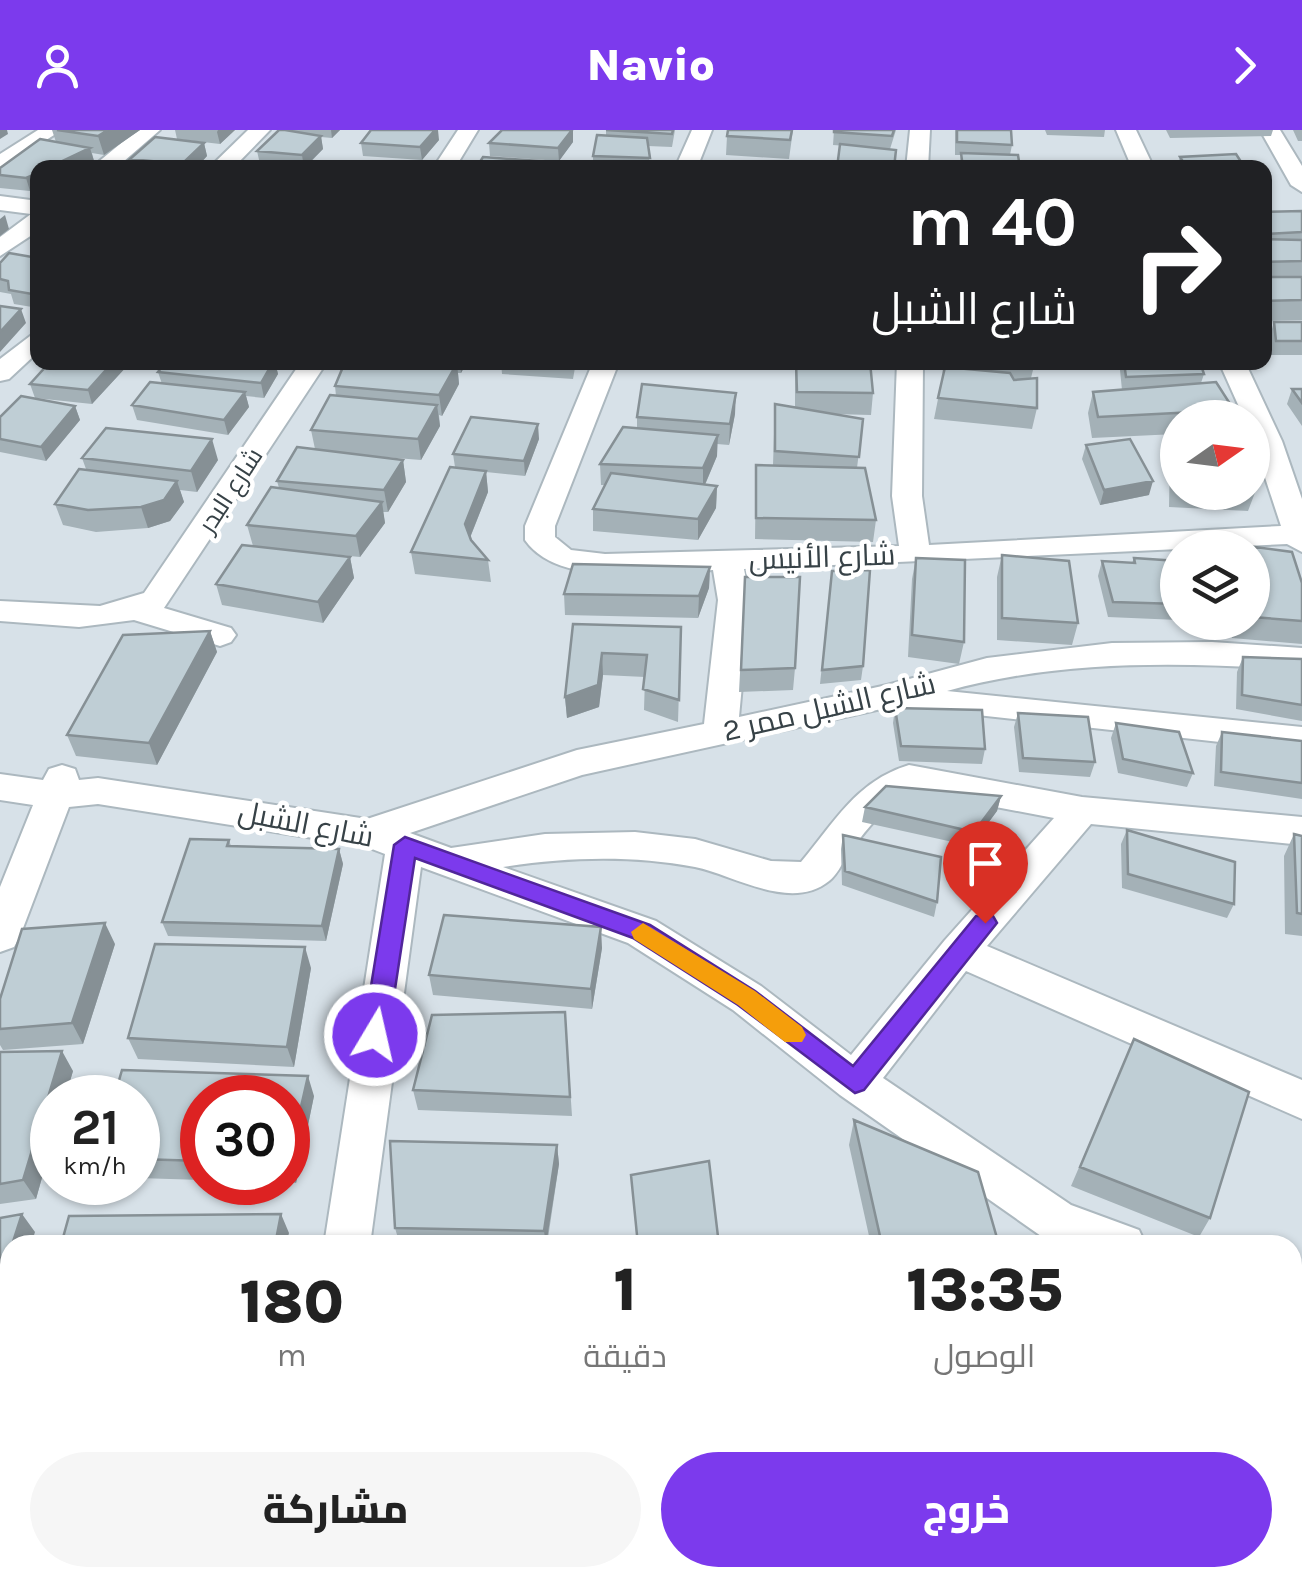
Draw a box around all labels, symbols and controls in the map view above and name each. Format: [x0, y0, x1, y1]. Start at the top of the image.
icon: person [30, 38, 85, 93]
icon: forward [1217, 38, 1272, 93]
text: Navio [587, 39, 715, 91]
text: 40 m [907, 181, 1077, 263]
icon: right [1112, 200, 1242, 330]
text: شارع الشبل [871, 283, 1077, 335]
north arrow [1160, 400, 1270, 510]
map controls [1160, 400, 1270, 640]
street label: شارع البدر [191, 442, 270, 541]
button: layers [1160, 530, 1270, 640]
street label: شارع الأنيس [748, 536, 896, 580]
street label: شارع الشبل ممر 2 [719, 665, 939, 751]
street label: شارع الشبل [235, 793, 377, 857]
pin [943, 821, 1028, 924]
icon: arrive [958, 836, 1013, 891]
position arrow [323, 983, 427, 1087]
speed limit sign: 30 [180, 1075, 310, 1205]
text: 21 [71, 1098, 119, 1157]
text: km/h [63, 1151, 127, 1180]
text: 1 [613, 1255, 637, 1325]
text: 13:35 [906, 1255, 1062, 1325]
text: 180 [240, 1267, 344, 1337]
text: m [277, 1337, 307, 1374]
text: دقيقة [583, 1338, 667, 1375]
text: الوصول [933, 1338, 1035, 1375]
button: مشاركة [30, 1452, 641, 1567]
button: خروج [661, 1452, 1272, 1567]

